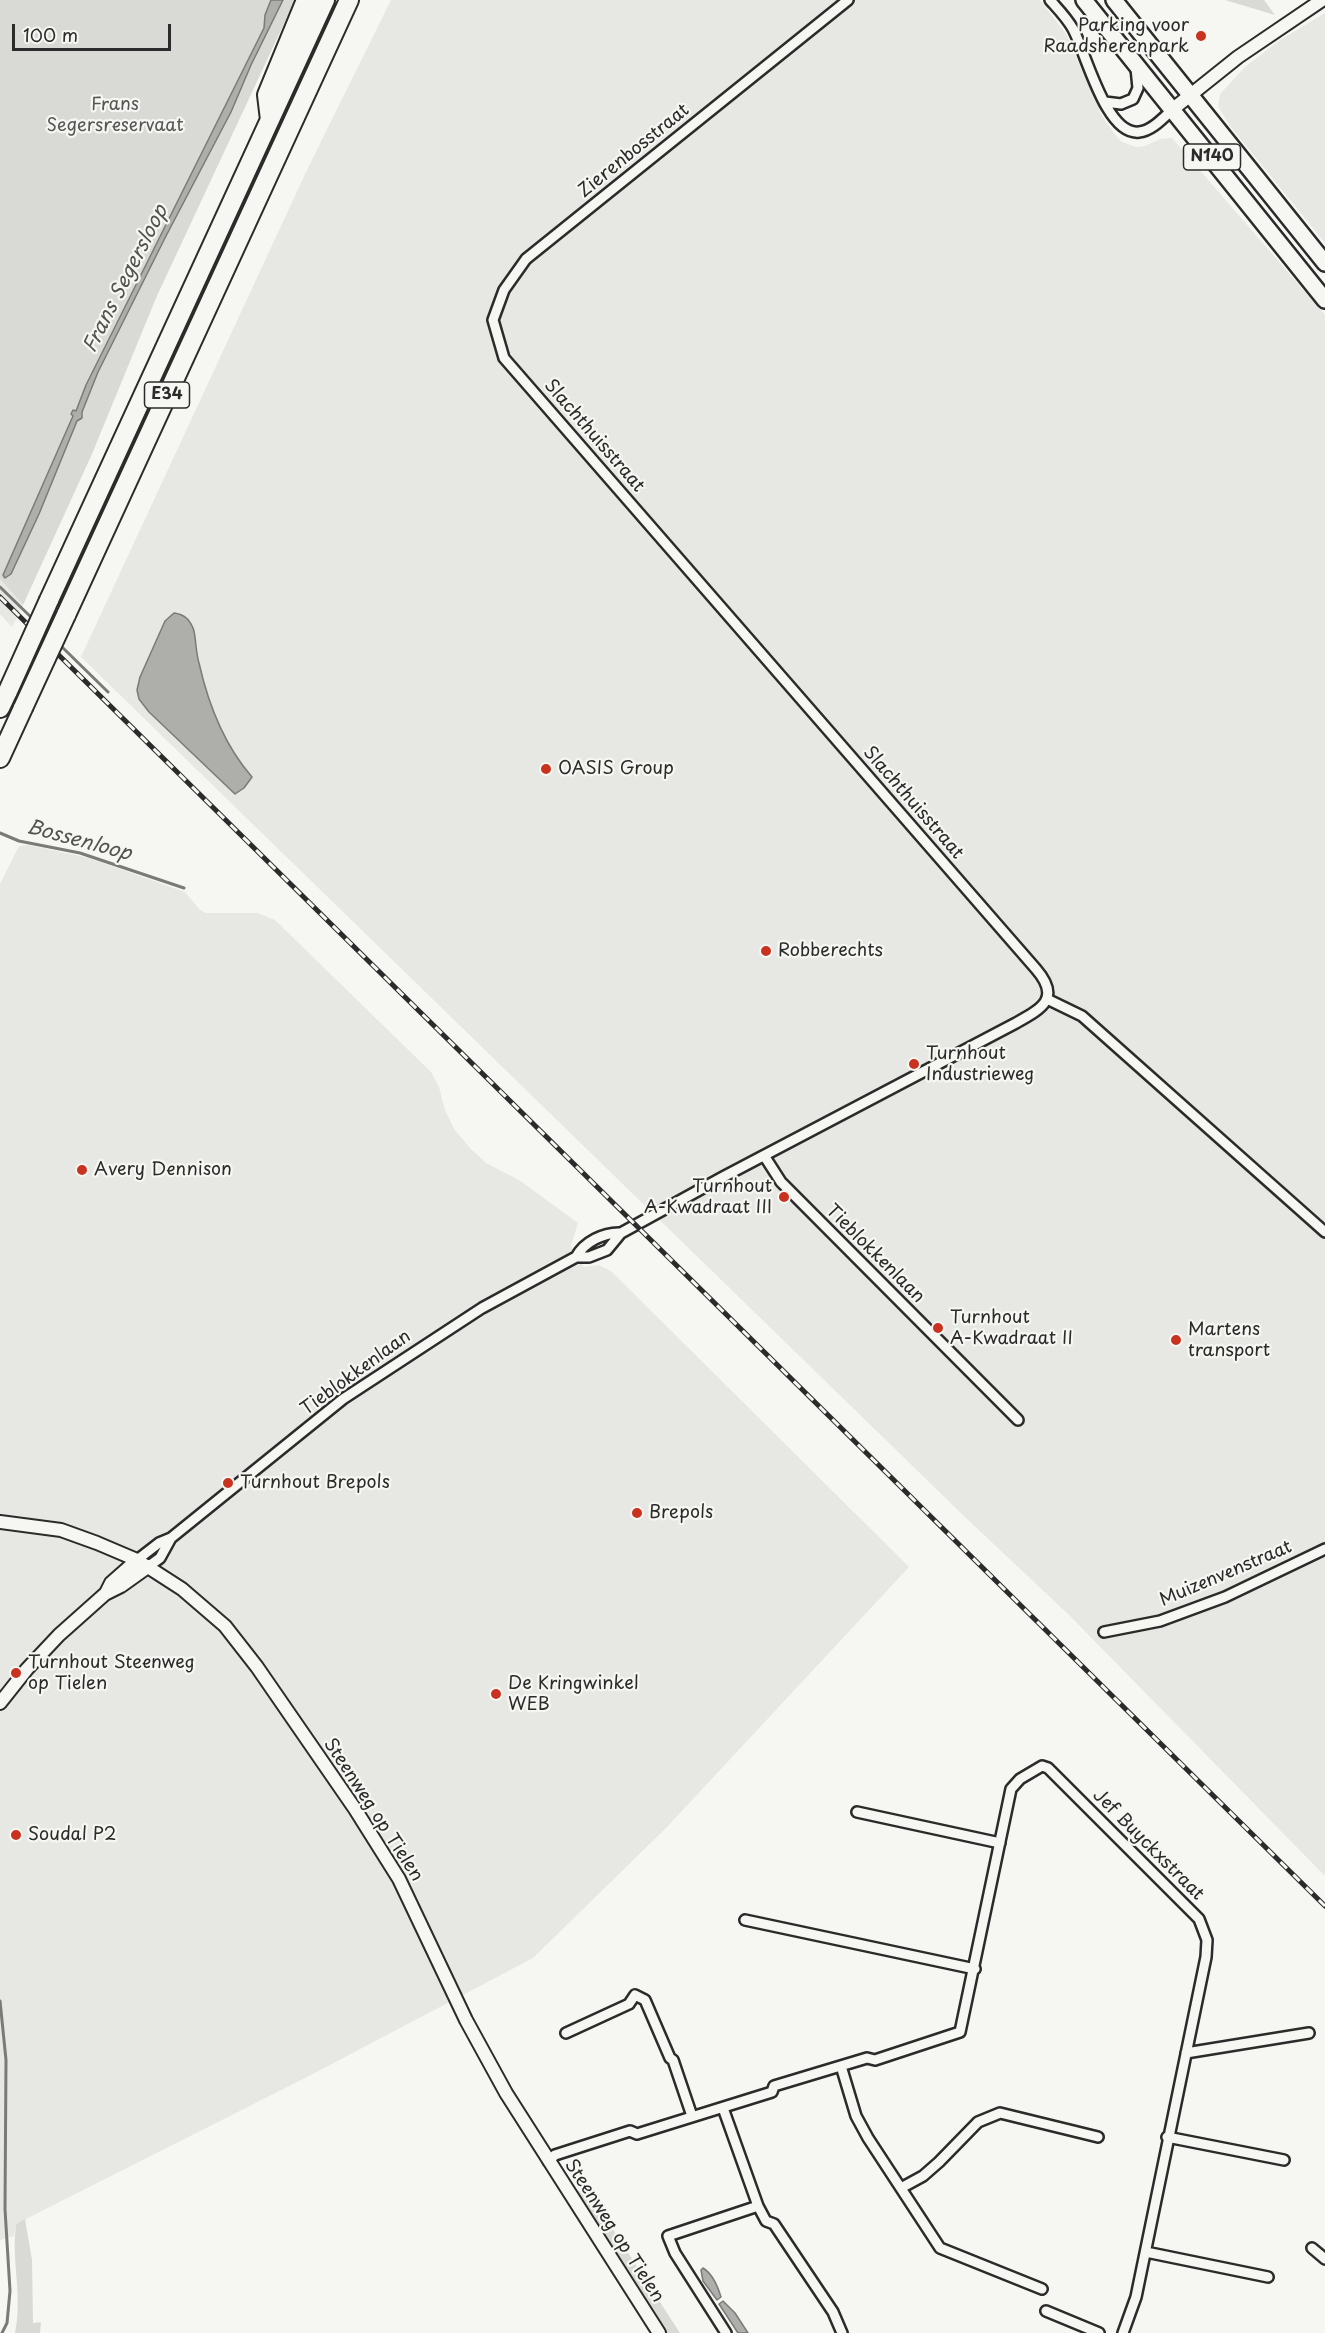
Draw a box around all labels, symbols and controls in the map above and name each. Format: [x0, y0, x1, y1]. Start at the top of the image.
scale bar [15, 12, 174, 50]
place label: Parking voor Raadsherenpark [1043, 15, 1189, 57]
text: 100 m [23, 21, 78, 48]
marker: Parking voor Raadsherenpark [1194, 29, 1208, 43]
park label: Frans Segersreservaat [46, 94, 184, 136]
street label: Zierenbosstraat [574, 100, 694, 202]
road number: N140 [1184, 144, 1240, 170]
water label: Frans Segersloop [78, 201, 174, 357]
street label: Slachthuisstraat [539, 375, 649, 497]
road number: E34 [144, 382, 190, 408]
street label: Slachthuisstraat [858, 742, 968, 864]
place label: OASIS Group [558, 758, 674, 780]
marker: OASIS Group [539, 762, 553, 776]
water label: Bossenloop [24, 816, 134, 866]
place label: Robberechts [778, 940, 883, 962]
marker: Robberechts [759, 944, 773, 958]
place label: Turnhout Industrieweg [926, 1043, 1034, 1086]
marker: Turnhout Industrieweg [907, 1057, 921, 1071]
place label: Avery Dennison [94, 1159, 232, 1181]
marker: Avery Dennison [75, 1163, 89, 1177]
place label: Turnhout A-Kwadraat III [644, 1176, 772, 1218]
marker: Turnhout A-Kwadraat III [777, 1190, 791, 1204]
street label: Tieblokkenlaan [821, 1200, 929, 1308]
place label: Turnhout A-Kwadraat II [950, 1307, 1073, 1350]
place label: Martens transport [1188, 1319, 1270, 1362]
marker: Turnhout A-Kwadraat II [931, 1321, 945, 1335]
street label: Tieblokkenlaan [297, 1326, 415, 1420]
marker: Martens transport [1169, 1333, 1183, 1347]
place label: Turnhout Brepols [240, 1472, 390, 1494]
marker: Turnhout Brepols [221, 1476, 235, 1490]
place label: Brepols [649, 1502, 713, 1524]
marker: Brepols [630, 1506, 644, 1520]
street label: Muizenvenstraat [1157, 1536, 1295, 1612]
place label: Turnhout Steenweg op Tielen [28, 1652, 195, 1694]
marker: Turnhout Steenweg op Tielen [9, 1666, 23, 1680]
place label: De Kringwinkel WEB [508, 1673, 639, 1716]
marker: De Kringwinkel WEB [489, 1687, 503, 1701]
street label: Steenweg op Tielen [319, 1734, 427, 1886]
street label: Jef Buyckxstraat [1088, 1785, 1208, 1905]
place label: Soudal P2 [28, 1824, 117, 1846]
marker: Soudal P2 [9, 1828, 23, 1842]
street label: Steenweg op Tielen [560, 2155, 668, 2307]

